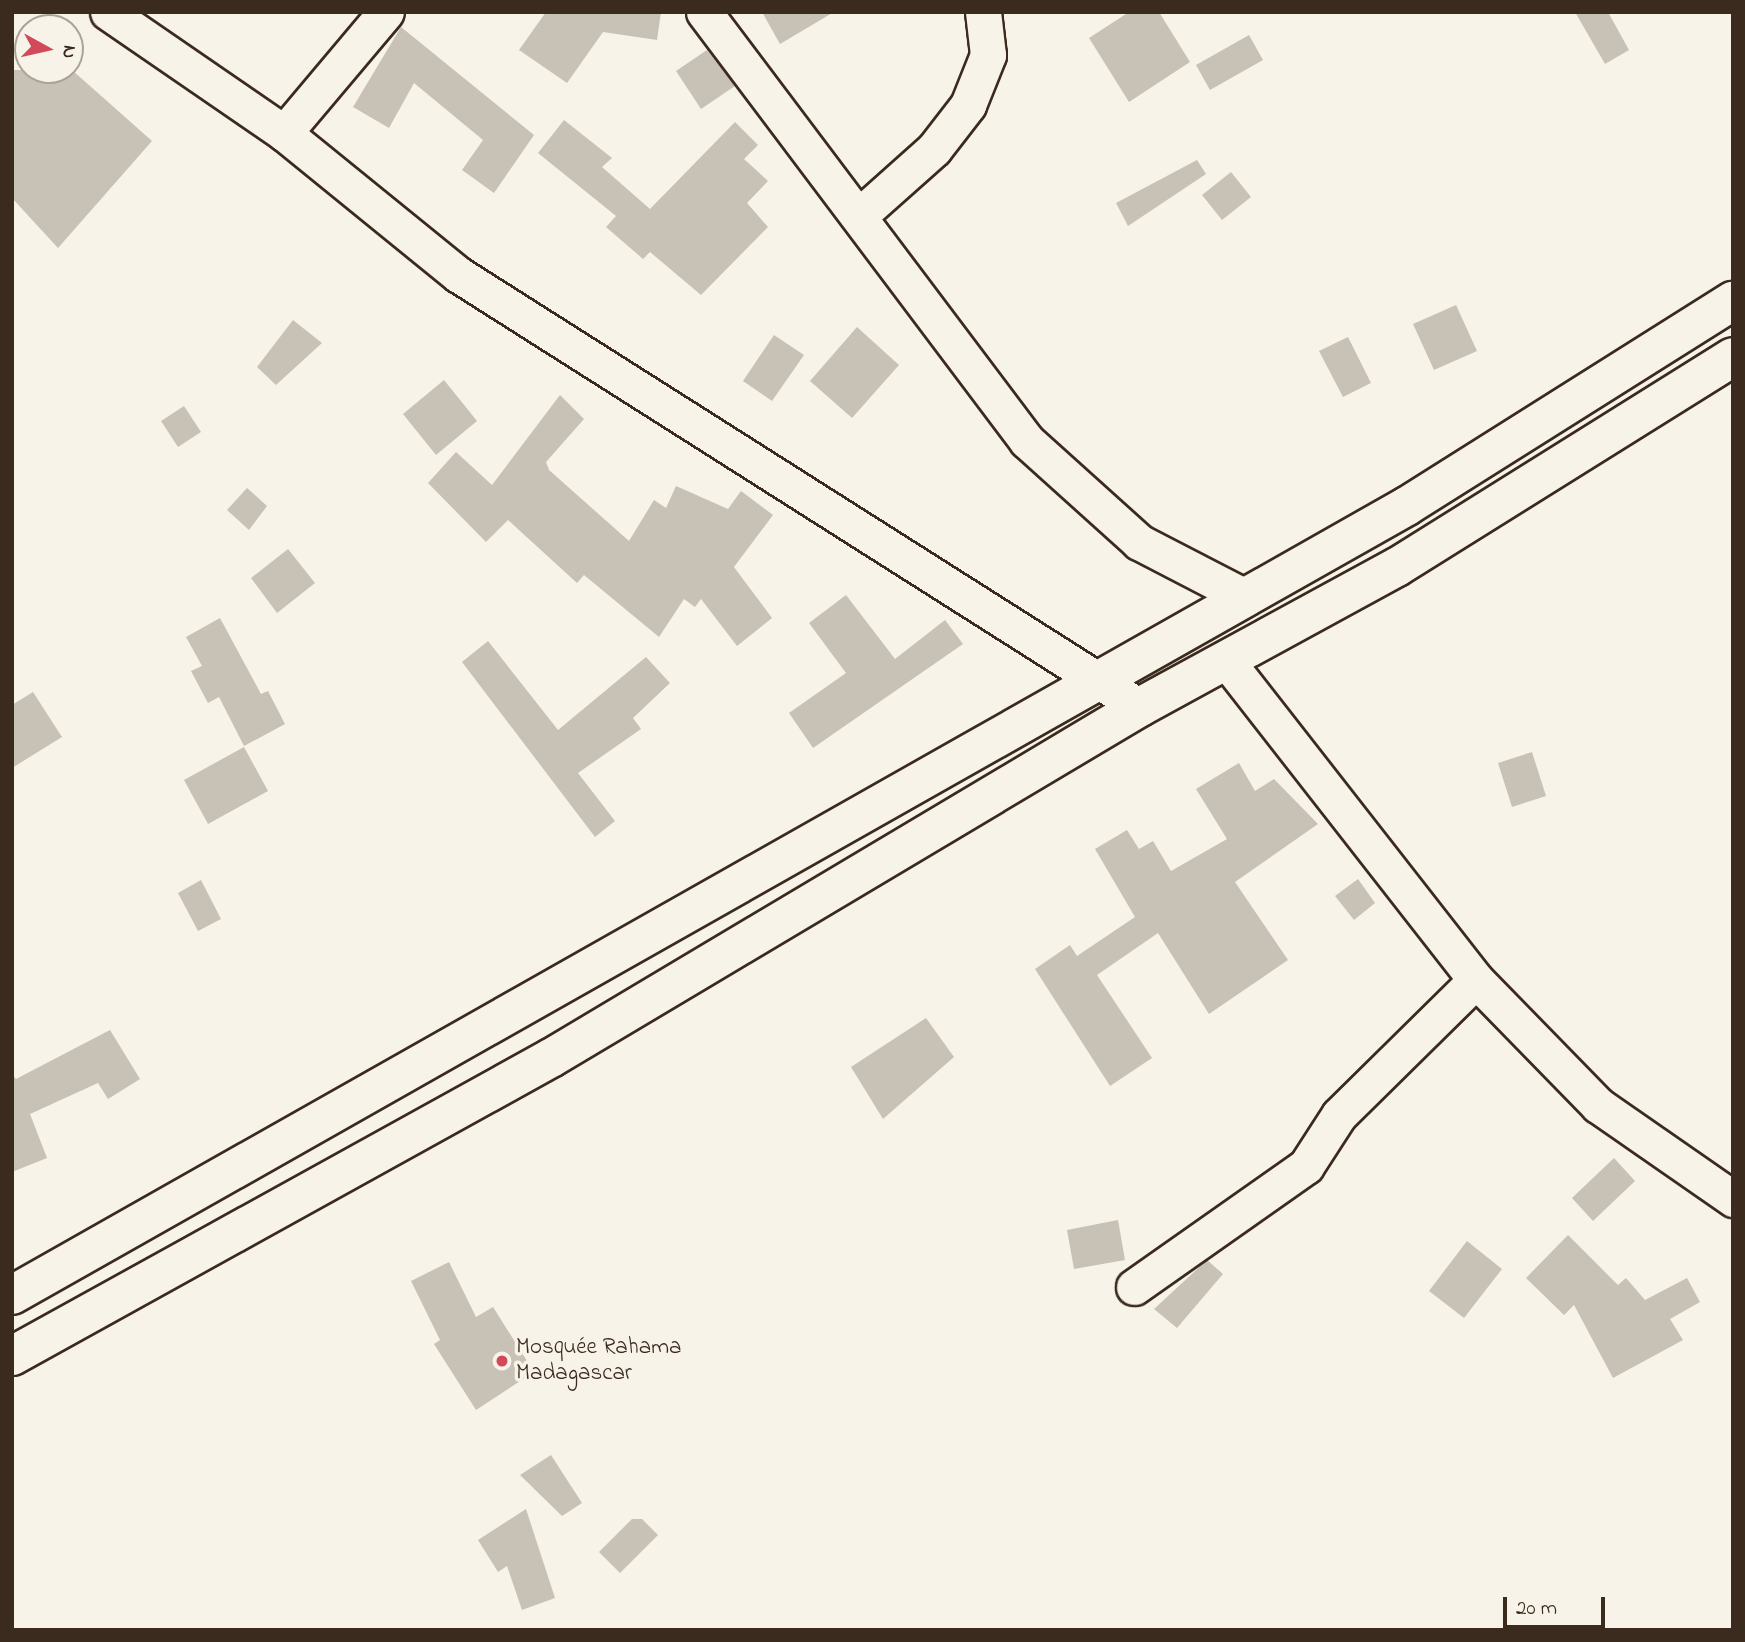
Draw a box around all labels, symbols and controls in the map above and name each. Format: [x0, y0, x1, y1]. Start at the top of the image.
north arrow [14, 14, 84, 84]
text: N [54, 43, 83, 60]
place label: Mosquée Rahama Madagascar [516, 1334, 681, 1388]
marker: Mosquée Rahama Madagascar [494, 1353, 510, 1369]
scale bar [1507, 1582, 1608, 1626]
text: 20 m [1516, 1594, 1557, 1624]

